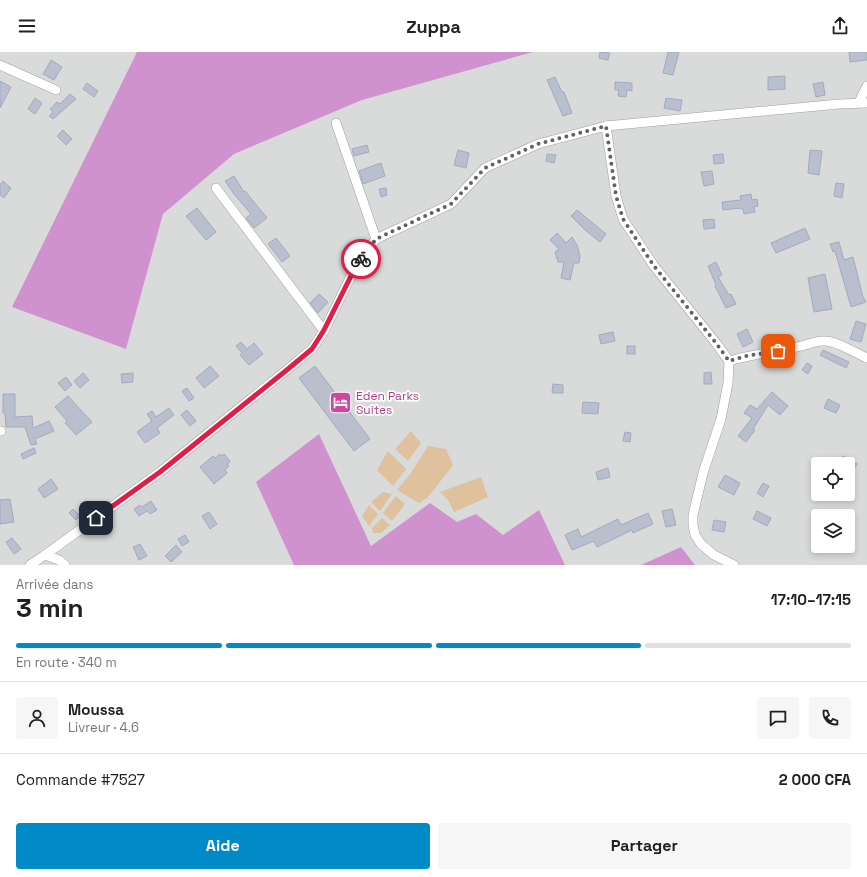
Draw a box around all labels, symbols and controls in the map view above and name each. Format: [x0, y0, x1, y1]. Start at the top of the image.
icon: menu [16, 15, 38, 37]
text: Zuppa [406, 15, 461, 38]
icon: share [829, 15, 851, 37]
courier [341, 239, 381, 279]
icon: bike [350, 248, 372, 270]
pin [761, 334, 795, 368]
icon: bag [767, 340, 789, 362]
place label: Eden Parks Suites [356, 388, 419, 418]
hotel icon: Eden Parks Suites [328, 390, 354, 416]
map controls [811, 457, 855, 553]
button: locate [811, 457, 855, 501]
pin [79, 501, 113, 535]
icon: home [85, 507, 107, 529]
button: layers [811, 509, 855, 553]
text: Arrivée dans [16, 576, 93, 593]
text: 17:10–17:15 [771, 590, 851, 609]
text: 3 min [16, 591, 84, 625]
text: En route · 340 m [16, 654, 117, 671]
button: person [16, 697, 58, 739]
button: chat [757, 697, 799, 739]
button: phone [809, 697, 851, 739]
text: Moussa [68, 700, 124, 719]
text: Livreur · 4.6 [68, 719, 139, 736]
text: Commande #7527 [16, 770, 145, 789]
text: 2 000 CFA [779, 770, 851, 789]
button: Aide [16, 823, 430, 869]
button: Partager [438, 823, 851, 869]

